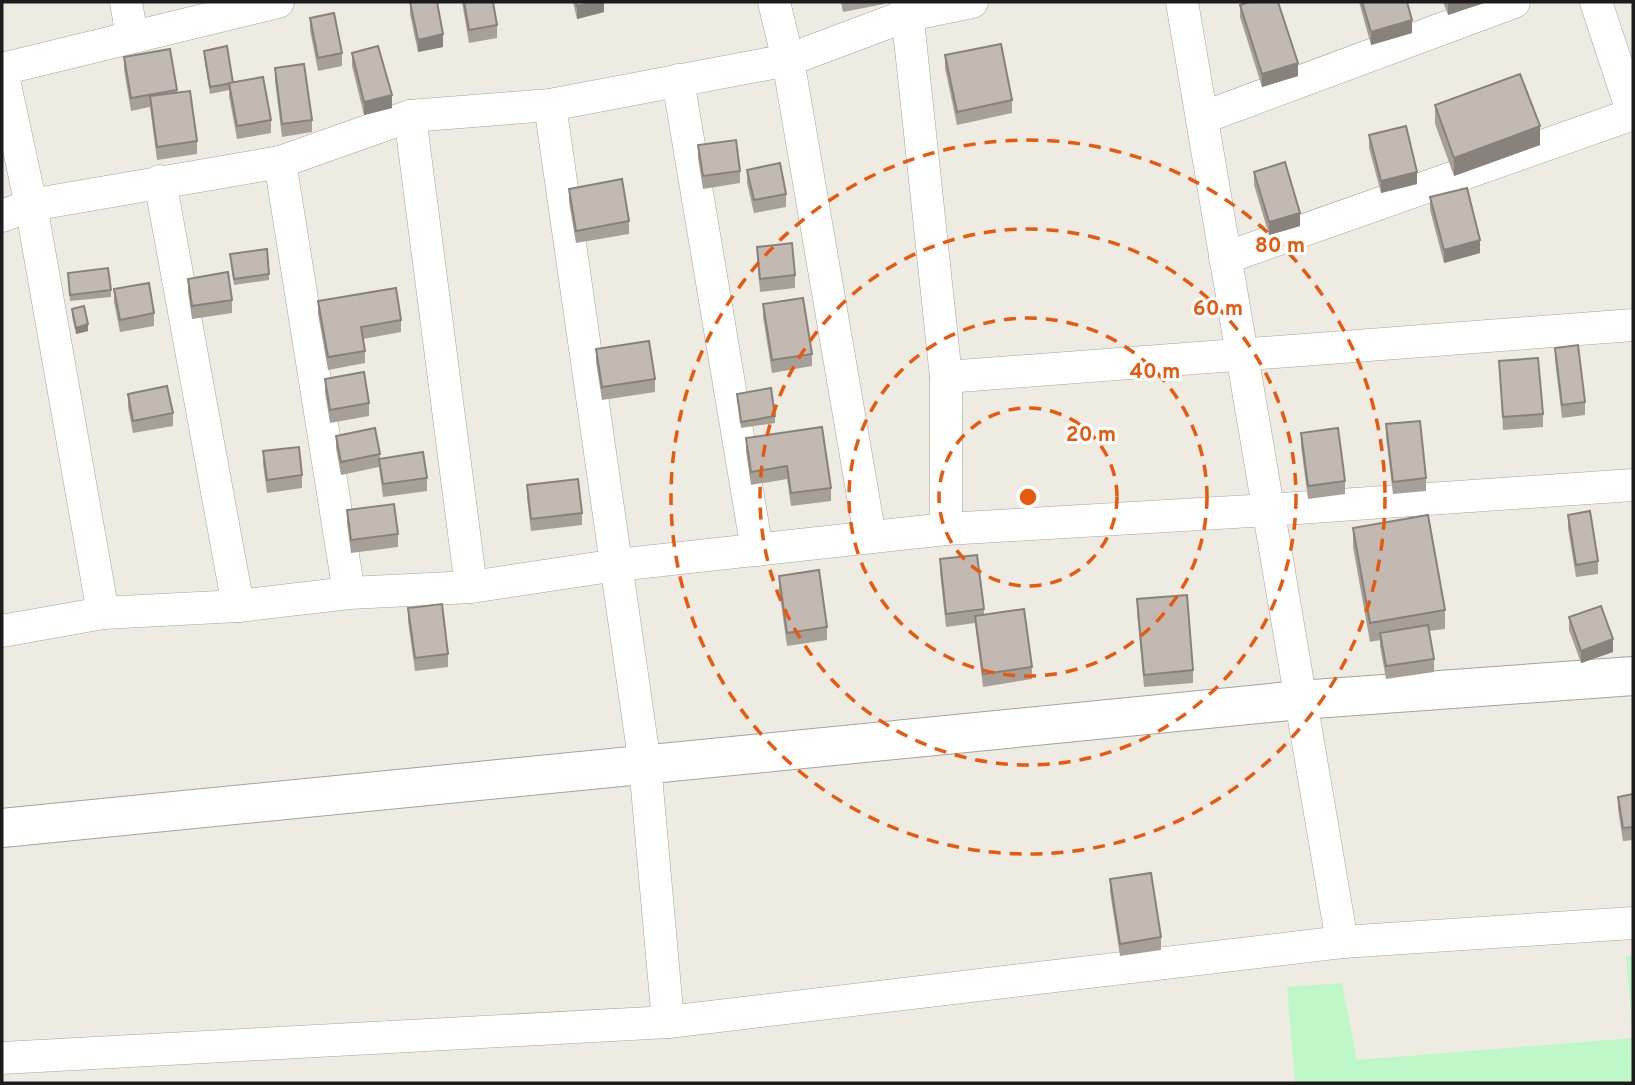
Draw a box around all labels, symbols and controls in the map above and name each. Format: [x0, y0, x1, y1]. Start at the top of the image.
text: 80 m [1255, 233, 1305, 260]
text: 60 m [1193, 296, 1243, 323]
text: 40 m [1130, 359, 1180, 386]
text: 20 m [1066, 422, 1116, 449]
centre of rings [1016, 485, 1040, 509]

